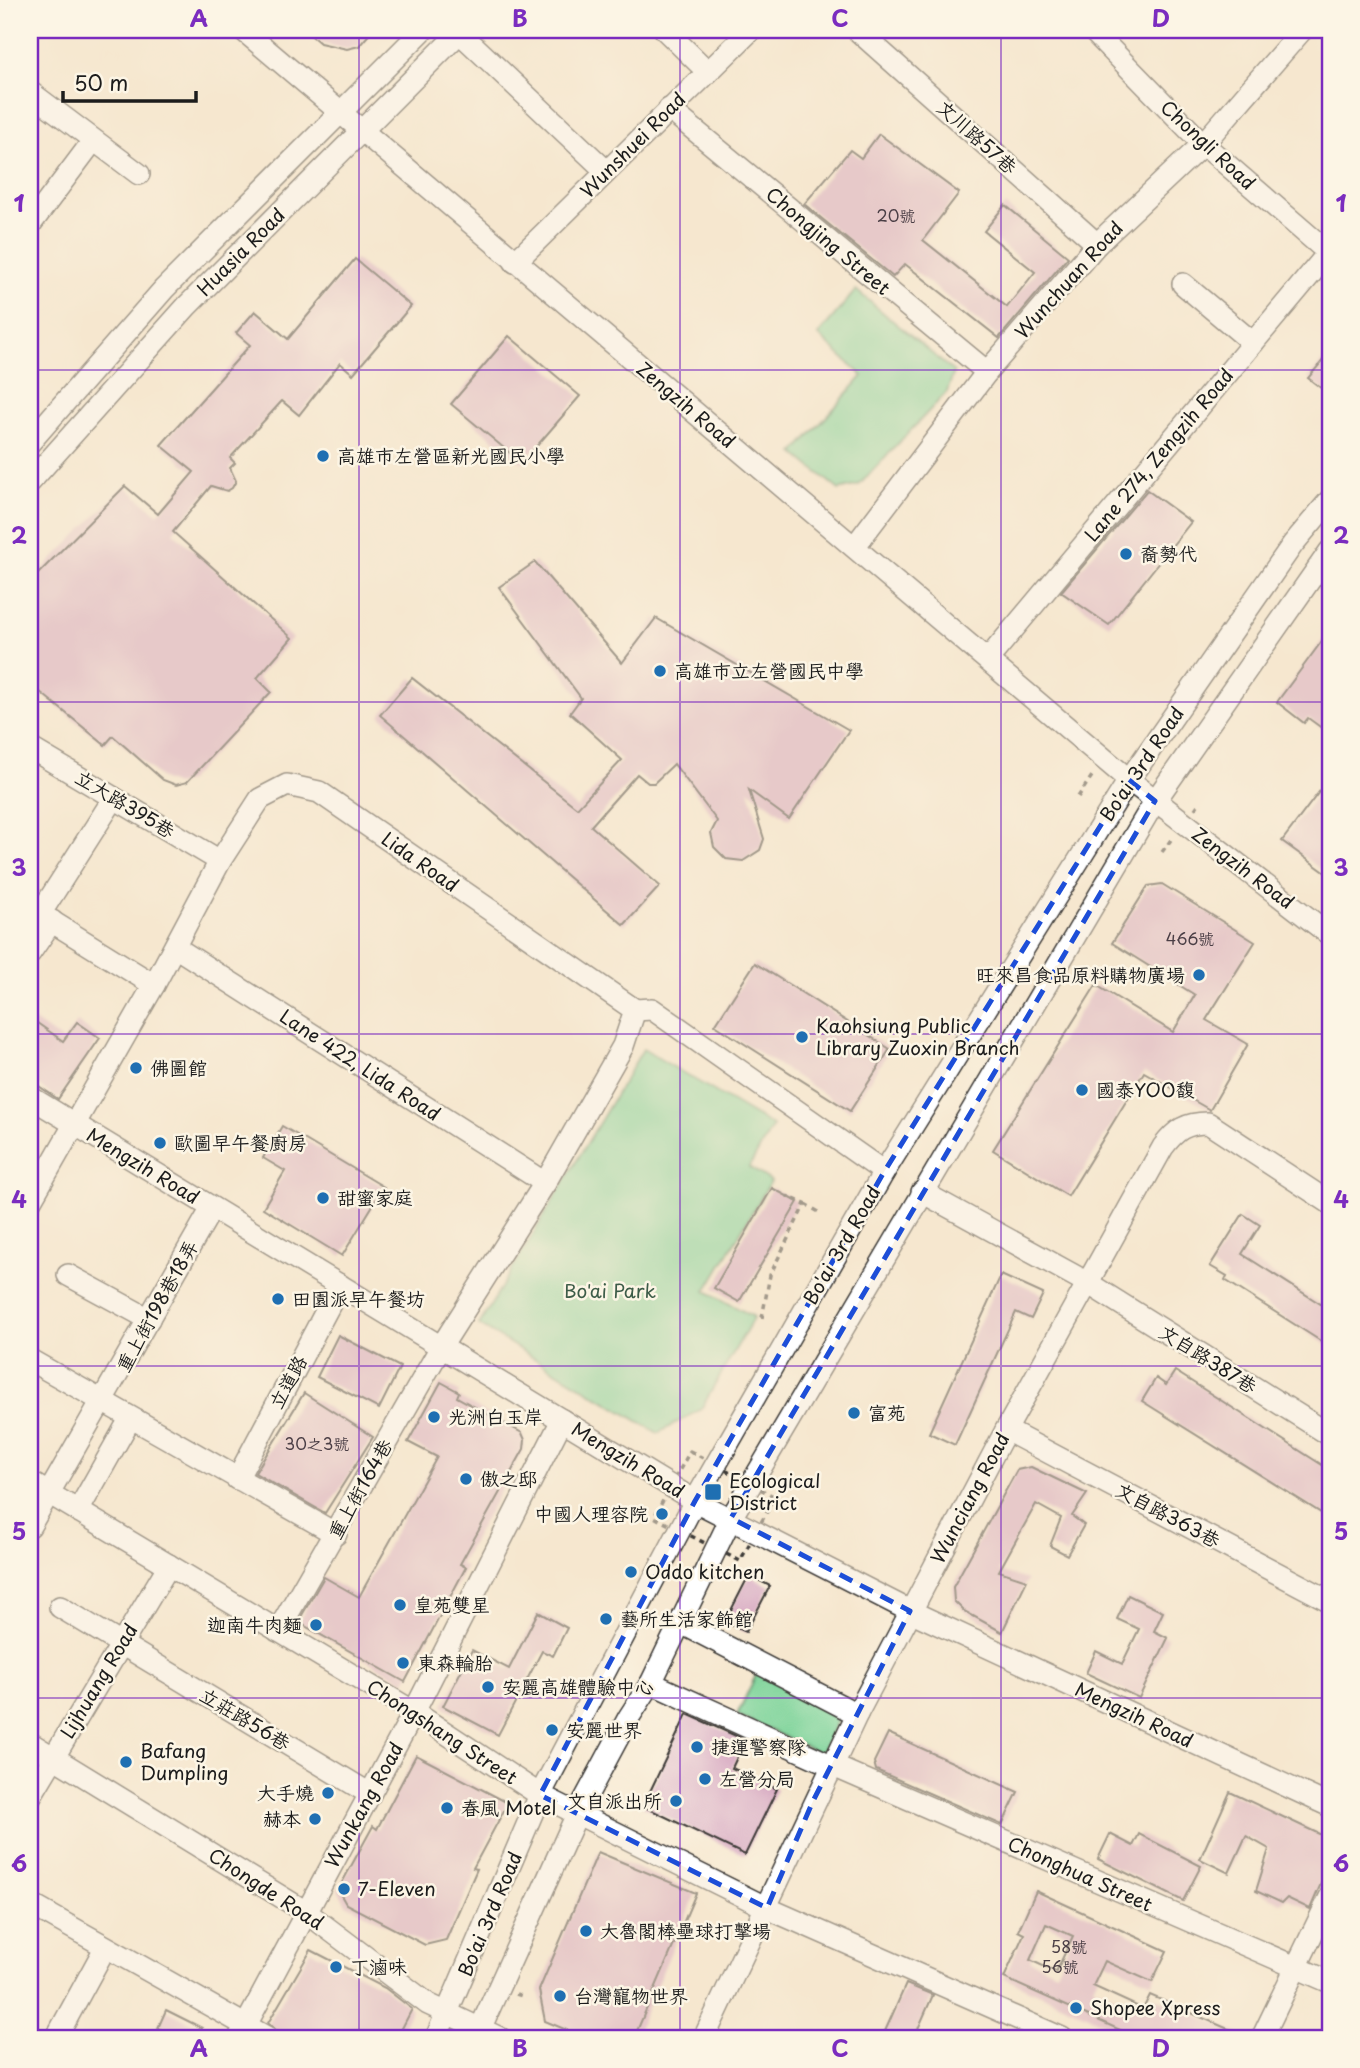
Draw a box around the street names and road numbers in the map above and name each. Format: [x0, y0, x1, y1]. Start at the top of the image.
street label: Wunshuei Road [573, 85, 691, 203]
street label: 文川路57巷 [932, 93, 1024, 180]
street label: Chongli Road [1155, 93, 1262, 196]
street label: Chongjing Street [760, 180, 897, 301]
street label: Huasia Road [190, 201, 291, 302]
street label: Wunchuan Road [1008, 214, 1129, 344]
street label: Zengzih Road [631, 354, 742, 454]
street label: Lane 274, Zengzih Road [1077, 362, 1239, 547]
street label: Bo'ai 3rd Road [1092, 700, 1190, 826]
street label: 立大路395巷 [71, 762, 181, 844]
street label: Zengzih Road [1187, 819, 1301, 915]
street label: Lida Road [376, 824, 465, 898]
street label: Lane 422, Lida Road [275, 1002, 446, 1127]
street label: Mengzih Road [82, 1120, 205, 1210]
street label: Bo'ai 3rd Road [796, 1180, 887, 1309]
street label: 重上街198巷18弄 [108, 1234, 204, 1377]
street label: 文自路387巷 [1154, 1317, 1263, 1399]
street label: 立道路 [261, 1350, 313, 1413]
street label: Mengzih Road [567, 1414, 690, 1504]
street label: Wunciang Road [923, 1427, 1015, 1568]
street label: 重上街164巷 [320, 1433, 398, 1544]
street label: 文自路363巷 [1111, 1475, 1226, 1553]
street label: Lijhuang Road [53, 1618, 144, 1743]
street label: Chongshang Street [362, 1672, 524, 1791]
street label: Mengzih Road [1071, 1674, 1198, 1754]
street label: 立莊路56巷 [195, 1680, 296, 1756]
street label: Wunkang Road [317, 1737, 409, 1872]
street label: Chonghua Street [1003, 1829, 1158, 1918]
street label: Chongde Road [203, 1840, 330, 1936]
street label: Bo'ai 3rd Road [450, 1847, 528, 1980]

